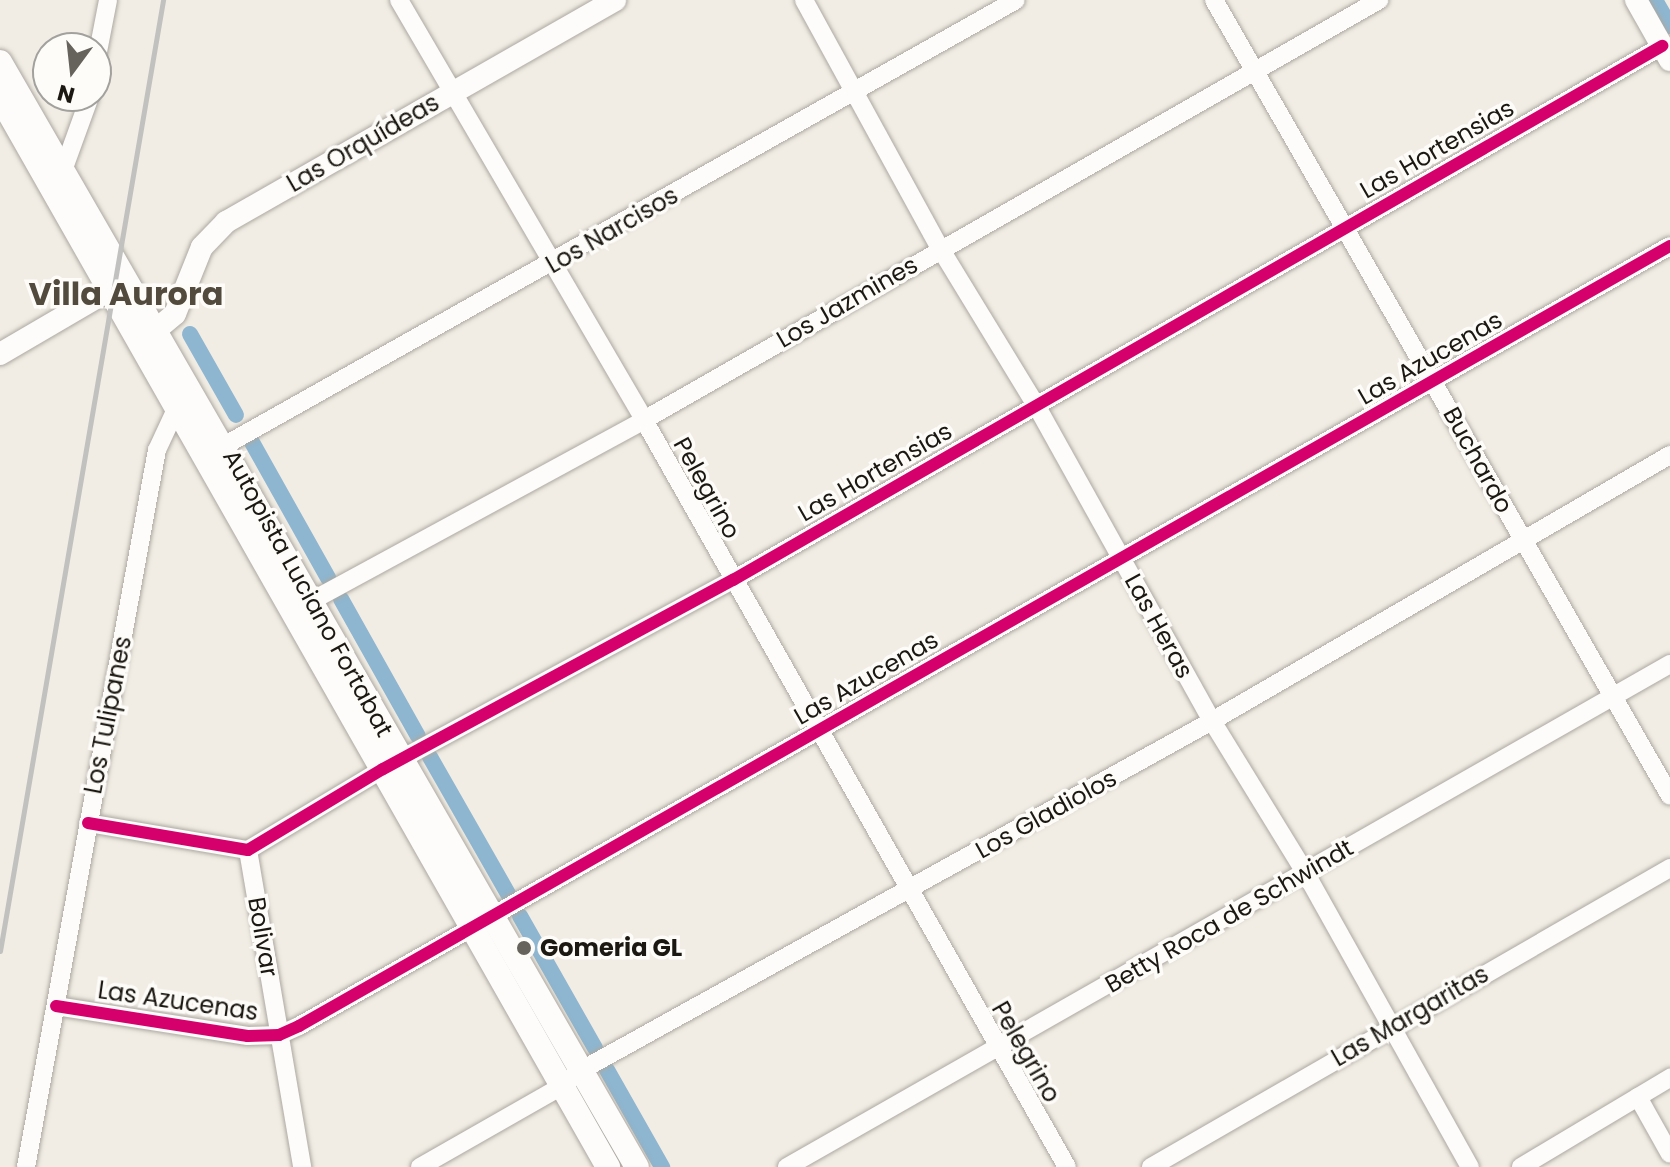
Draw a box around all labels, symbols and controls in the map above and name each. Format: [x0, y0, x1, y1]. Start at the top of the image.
north arrow [32, 32, 112, 112]
text: N [54, 77, 78, 111]
street label: Las Orquídeas [282, 88, 444, 198]
street label: Las Hortensias [1355, 93, 1519, 205]
street label: Los Narcisos [541, 181, 683, 279]
street label: Los Jazmines [771, 250, 923, 354]
district label: Villa Aurora [29, 275, 223, 313]
street label: Las Azucenas [1353, 305, 1507, 411]
street label: Buchardo [1437, 402, 1519, 518]
street label: Las Hortensias [793, 416, 957, 528]
street label: Pelegrino [667, 432, 747, 544]
street label: Autopista Luciano Fortabat [217, 444, 399, 742]
street label: Las Heras [1119, 569, 1199, 683]
street label: Las Azucenas [789, 625, 943, 731]
street label: Los Tulipanes [79, 634, 137, 796]
street label: Los Gladiolos [970, 763, 1122, 865]
street label: Betty Roca de Schwindt [1100, 833, 1358, 999]
street label: Bolivar [242, 895, 284, 979]
place label: Gomeria GL [540, 934, 682, 962]
marker: Gomeria GL [515, 939, 533, 957]
street label: Las Margaritas [1327, 959, 1493, 1073]
street label: Las Azucenas [96, 975, 260, 1027]
street label: Pelegrino [986, 997, 1066, 1107]

